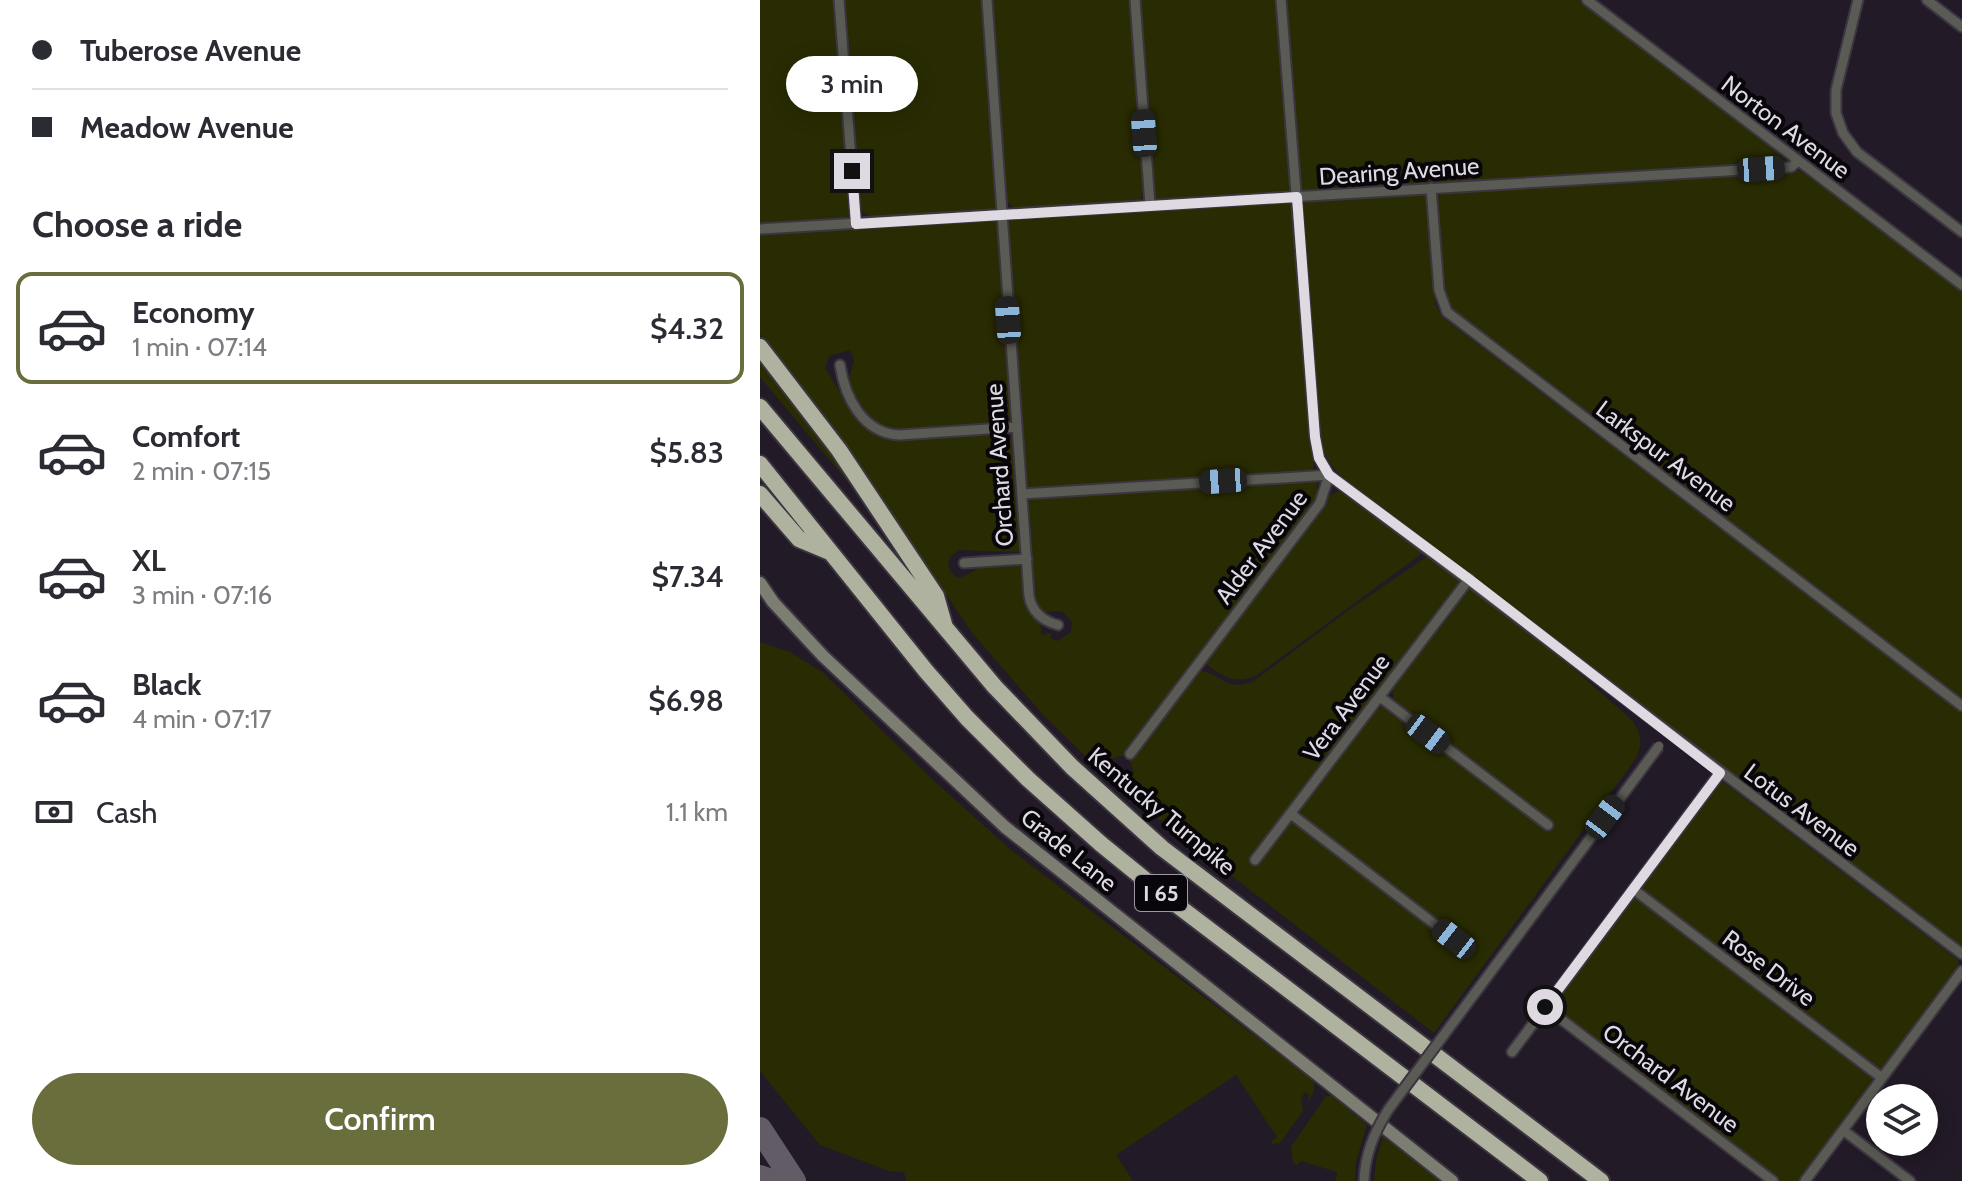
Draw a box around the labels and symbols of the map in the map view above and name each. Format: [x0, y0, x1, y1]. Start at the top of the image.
callout: 3 min [786, 55, 918, 111]
street label: Norton Avenue [1716, 69, 1856, 185]
car [1130, 108, 1158, 158]
street label: Dearing Avenue [1318, 151, 1480, 191]
route end [834, 153, 870, 189]
car [1736, 155, 1786, 183]
car [994, 295, 1022, 345]
street label: Orchard Avenue [979, 383, 1019, 547]
street label: Larkspur Avenue [1591, 394, 1741, 518]
car [1198, 467, 1248, 495]
street label: Alder Avenue [1209, 484, 1313, 610]
street label: Vera Avenue [1297, 648, 1395, 766]
car [1402, 710, 1454, 758]
street label: Kentucky Turnpike [1082, 741, 1242, 881]
street label: Lotus Avenue [1739, 757, 1865, 863]
car [1581, 791, 1629, 843]
street label: Grade Lane [1015, 802, 1123, 898]
road number: I 65 [1135, 875, 1187, 911]
car [1428, 915, 1480, 963]
street label: Rose Drive [1717, 924, 1821, 1012]
route start [1527, 989, 1563, 1025]
street label: Orchard Avenue [1597, 1017, 1745, 1139]

